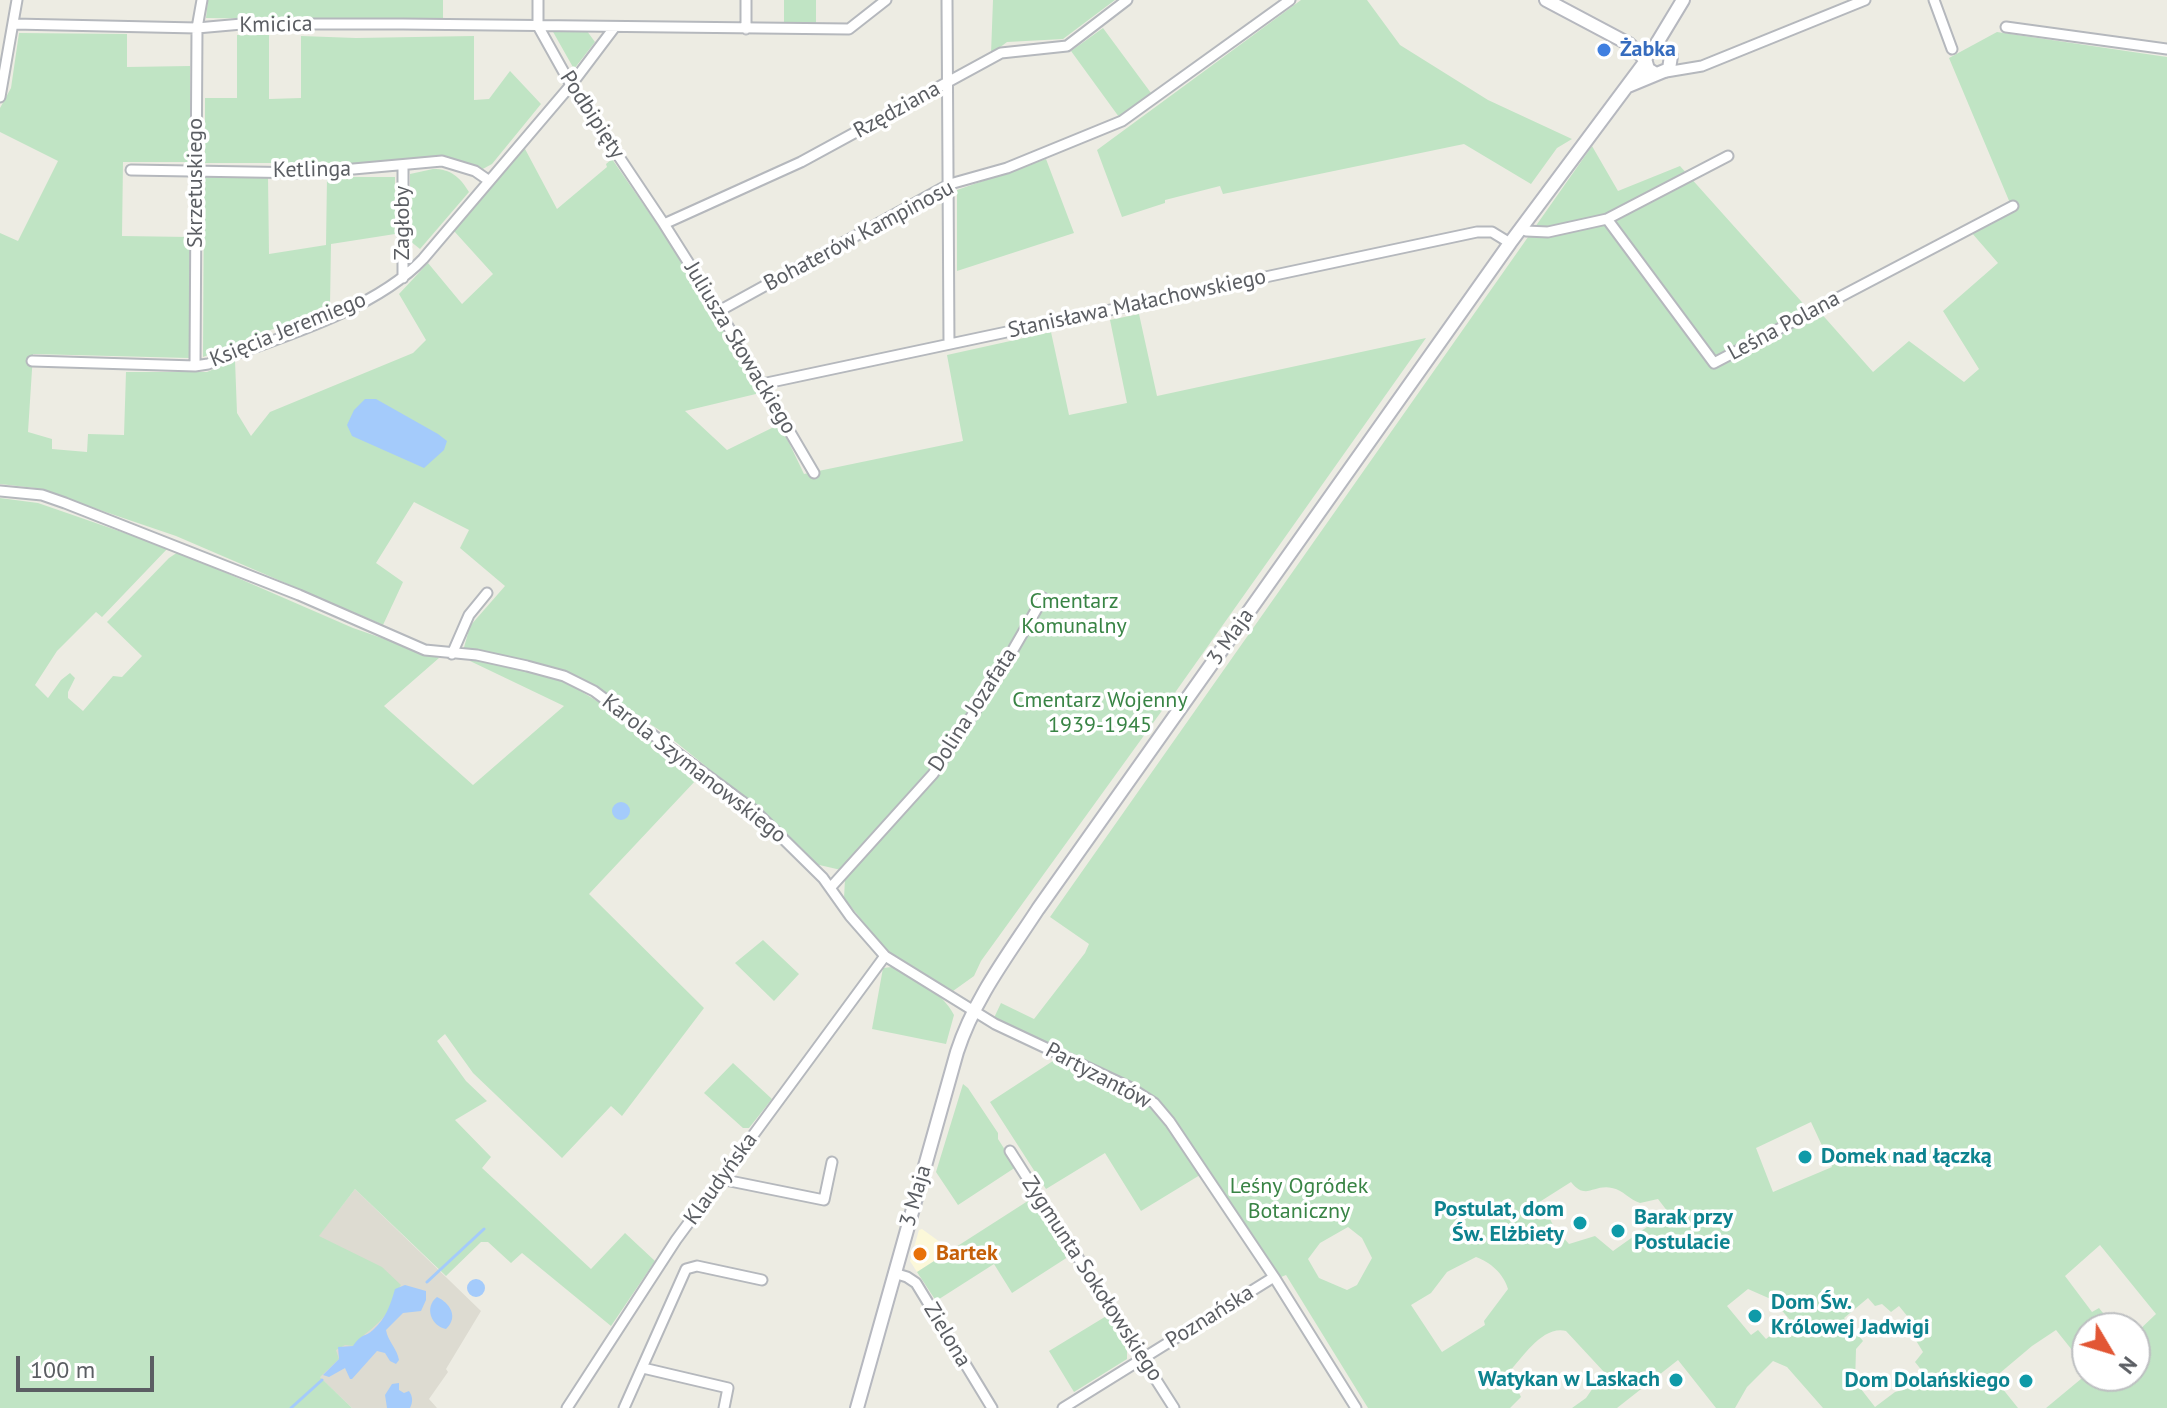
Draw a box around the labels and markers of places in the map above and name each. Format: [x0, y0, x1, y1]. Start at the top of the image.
place label: Żabka [1620, 37, 1676, 63]
marker: Żabka [1595, 41, 1613, 59]
place label: Domek nad łączką [1821, 1144, 1992, 1170]
marker: Domek nad łączką [1796, 1148, 1814, 1166]
place label: Postulat, dom Św. Elżbiety [1434, 1197, 1564, 1248]
place label: Barak przy Postulacie [1634, 1205, 1733, 1256]
marker: Postulat, dom Św. Elżbiety [1571, 1214, 1589, 1232]
marker: Barak przy Postulacie [1609, 1222, 1627, 1240]
place label: Bartek [936, 1241, 998, 1267]
marker: Bartek [911, 1245, 929, 1263]
place label: Dom Św. Królowej Jadwigi [1771, 1290, 1930, 1342]
marker: Dom Św. Królowej Jadwigi [1746, 1307, 1764, 1325]
place label: Watykan w Laskach [1478, 1367, 1660, 1393]
place label: Dom Dolańskiego [1845, 1368, 2010, 1394]
marker: Watykan w Laskach [1667, 1371, 1685, 1389]
marker: Dom Dolańskiego [2017, 1372, 2035, 1390]

